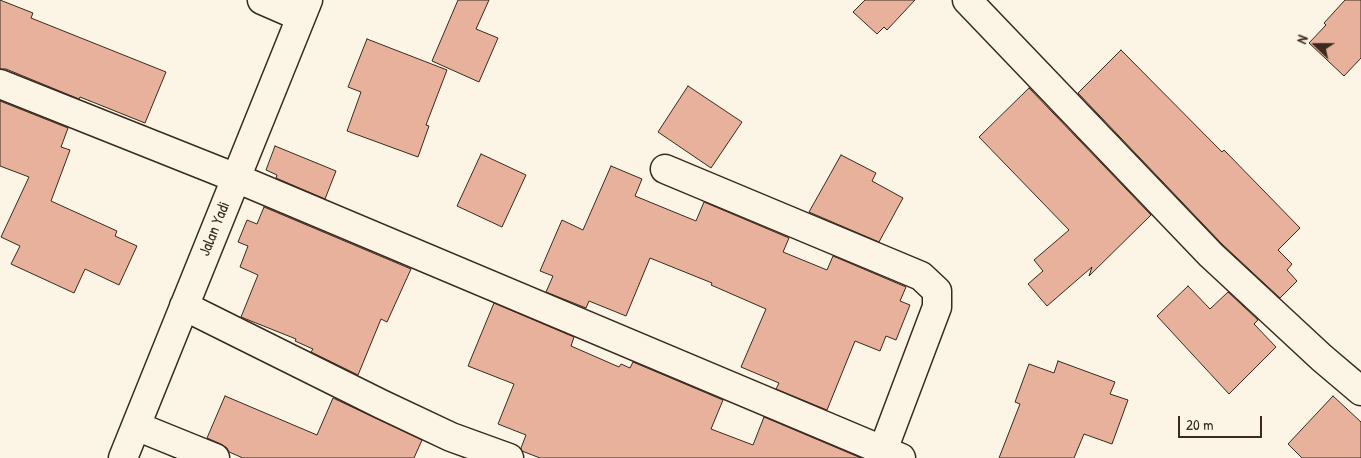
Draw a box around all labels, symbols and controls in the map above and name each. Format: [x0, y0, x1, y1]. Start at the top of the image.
north arrow [1291, 20, 1341, 70]
text: N [1291, 32, 1312, 46]
street label: Jalan Yadi [195, 199, 235, 259]
scale bar [1181, 406, 1265, 438]
text: 20 m [1186, 414, 1213, 435]

